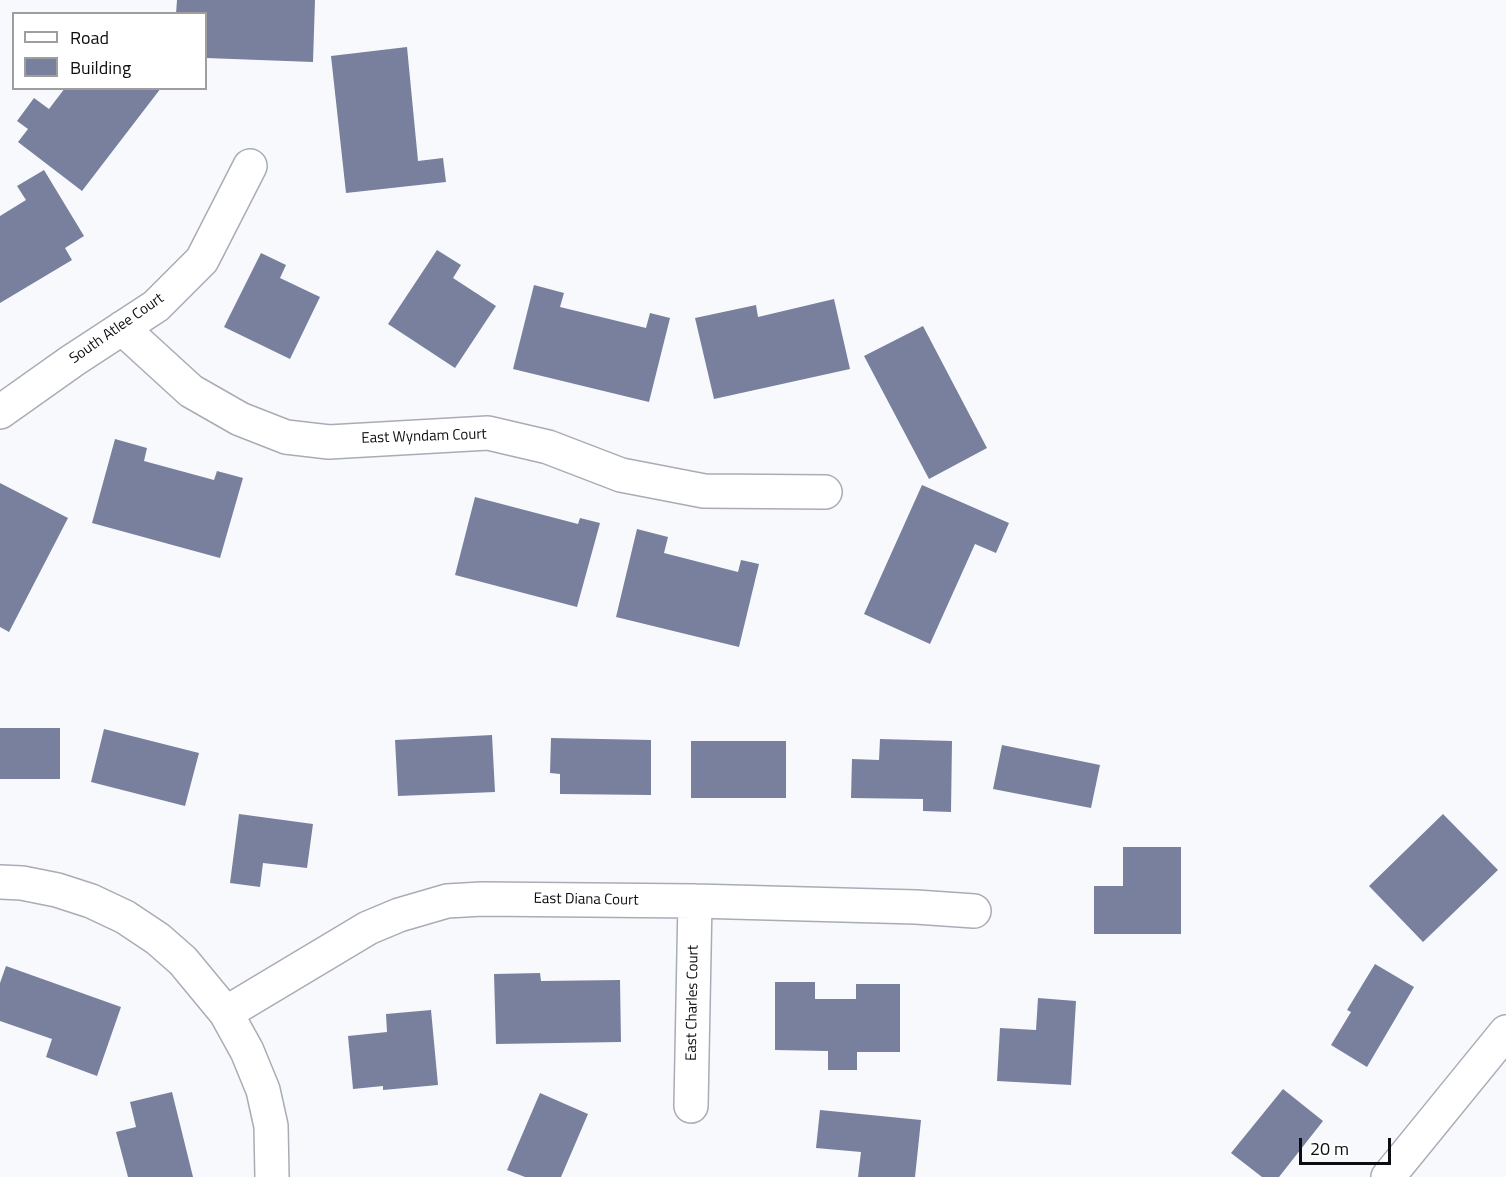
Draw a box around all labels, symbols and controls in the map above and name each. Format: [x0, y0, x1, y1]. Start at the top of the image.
legend [12, 12, 207, 90]
text: Road [70, 24, 109, 51]
text: Building [70, 54, 131, 81]
street label: South Atlee Court [66, 290, 168, 368]
street label: East Wyndam Court [361, 426, 487, 448]
street label: East Diana Court [533, 890, 639, 910]
street label: East Charles Court [683, 945, 703, 1061]
scale bar [1302, 1126, 1394, 1164]
text: 20 m [1310, 1135, 1349, 1162]

